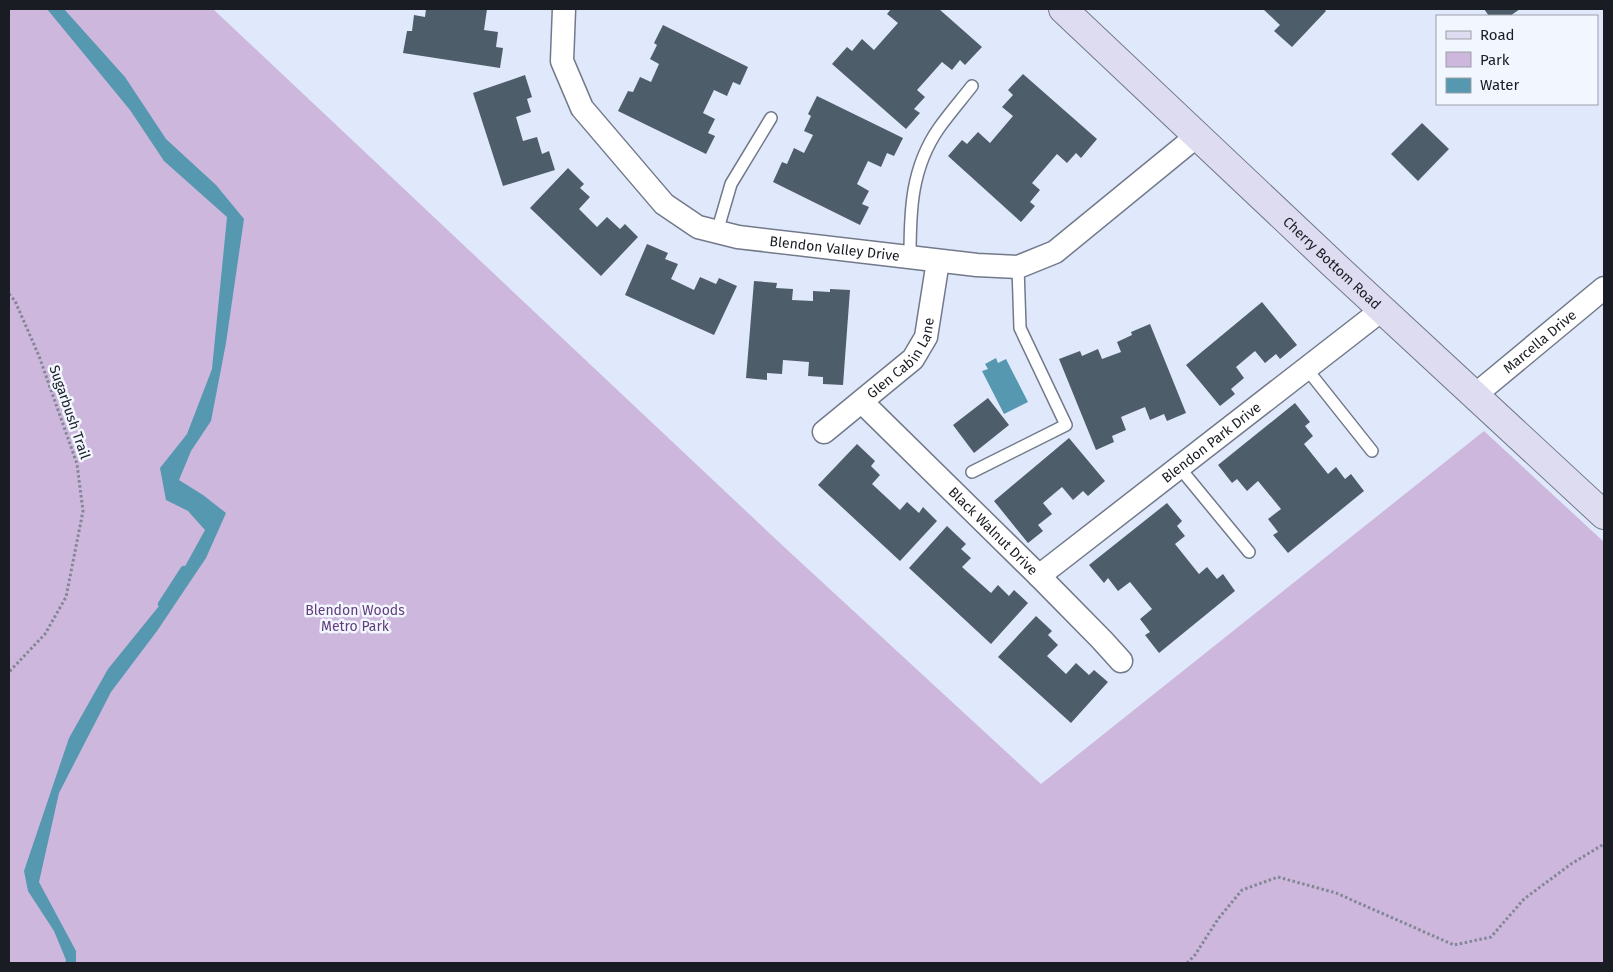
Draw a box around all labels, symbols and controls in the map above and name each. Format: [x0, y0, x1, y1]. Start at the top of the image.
legend [1436, 15, 1598, 105]
text: Road [1480, 26, 1515, 44]
text: Park [1480, 51, 1510, 69]
text: Water [1480, 76, 1519, 94]
street label: Cherry Bottom Road [1279, 213, 1384, 313]
street label: Blendon Valley Drive [769, 233, 901, 265]
street label: Marcella Drive [1500, 307, 1580, 377]
street label: Glen Cabin Lane [864, 316, 938, 402]
street label: Sugarbush Trail [46, 363, 94, 461]
street label: Blendon Park Drive [1158, 399, 1265, 487]
street label: Black Walnut Drive [945, 484, 1041, 579]
park label: Blendon Woods Metro Park [305, 602, 405, 635]

